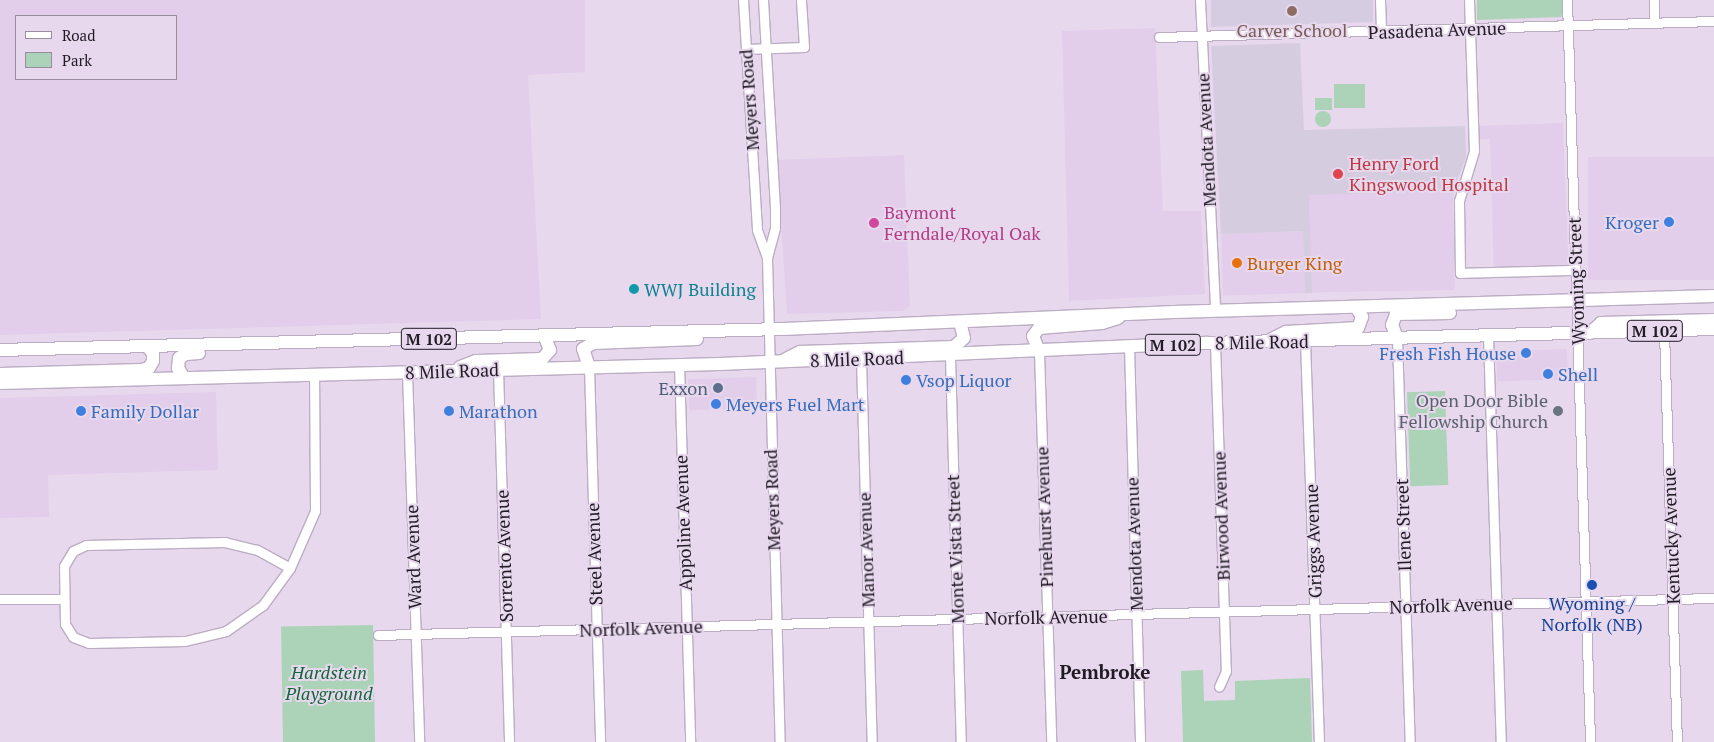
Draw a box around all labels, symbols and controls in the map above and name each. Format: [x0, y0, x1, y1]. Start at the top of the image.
marker: Carver School [1286, 5, 1298, 17]
legend [15, 15, 178, 80]
street label: Pasadena Avenue [1367, 17, 1507, 43]
place label: Carver School [1237, 19, 1347, 41]
text: Road [62, 25, 95, 45]
street label: Meyers Road [735, 49, 763, 151]
text: Park [62, 50, 92, 70]
street label: Mendota Avenue [1192, 72, 1220, 208]
place label: Henry Ford Kingswood Hospital [1349, 153, 1509, 195]
marker: Henry Ford Kingswood Hospital [1331, 167, 1345, 181]
place label: Baymont Ferndale/Royal Oak [884, 202, 1041, 244]
place label: Kroger [1605, 211, 1659, 233]
marker: Kroger [1663, 216, 1675, 228]
marker: Baymont Ferndale/Royal Oak [868, 217, 880, 229]
street label: Wyoming Street [1563, 217, 1589, 345]
place label: Burger King [1247, 252, 1342, 274]
marker: Burger King [1231, 257, 1243, 269]
place label: WWJ Building [644, 278, 756, 300]
marker: WWJ Building [628, 283, 640, 295]
road number: M 102 [1626, 318, 1684, 344]
road number: M 102 [400, 326, 458, 352]
street label: 8 Mile Road [1215, 330, 1309, 354]
road number: M 102 [1144, 332, 1202, 358]
place label: Fresh Fish House [1379, 342, 1516, 364]
street label: 8 Mile Road [810, 347, 904, 371]
marker: Fresh Fish House [1520, 347, 1532, 359]
street label: 8 Mile Road [405, 359, 499, 383]
place label: Shell [1558, 363, 1598, 385]
marker: Shell [1542, 368, 1554, 380]
place label: Vsop Liquor [916, 369, 1012, 391]
marker: Vsop Liquor [900, 374, 912, 386]
place label: Exxon [659, 377, 708, 399]
marker: Exxon [712, 382, 724, 394]
place label: Open Door Bible Fellowship Church [1399, 390, 1548, 432]
place label: Meyers Fuel Mart [726, 393, 864, 415]
marker: Meyers Fuel Mart [710, 398, 722, 410]
place label: Family Dollar [91, 400, 199, 422]
place label: Marathon [459, 400, 538, 422]
marker: Family Dollar [75, 405, 87, 417]
marker: Marathon [443, 405, 455, 417]
marker: Open Door Bible Fellowship Church [1552, 405, 1564, 417]
street label: Pinehurst Avenue [1031, 446, 1057, 588]
street label: Meyers Road [759, 449, 785, 551]
street label: Birwood Avenue [1208, 451, 1234, 581]
street label: Appoline Avenue [670, 454, 696, 592]
street label: Kentucky Avenue [1658, 467, 1684, 605]
street label: Monte Vista Street [942, 474, 968, 624]
street label: Mendota Avenue [1121, 477, 1147, 611]
street label: Ilene Street [1391, 478, 1415, 572]
street label: Griggs Avenue [1300, 483, 1326, 599]
street label: Sorrento Avenue [491, 489, 517, 623]
street label: Manor Avenue [853, 492, 879, 608]
street label: Steel Avenue [581, 502, 607, 606]
street label: Ward Avenue [400, 504, 426, 610]
marker: Wyoming / Norfolk (NB) [1586, 579, 1598, 591]
street label: Norfolk Avenue [1389, 592, 1513, 618]
place label: Wyoming / Norfolk (NB) [1541, 593, 1643, 636]
street label: Norfolk Avenue [984, 605, 1108, 629]
street label: Norfolk Avenue [579, 615, 703, 641]
district label: Pembroke [1060, 661, 1150, 683]
park label: Hardstein Playground [285, 662, 373, 704]

